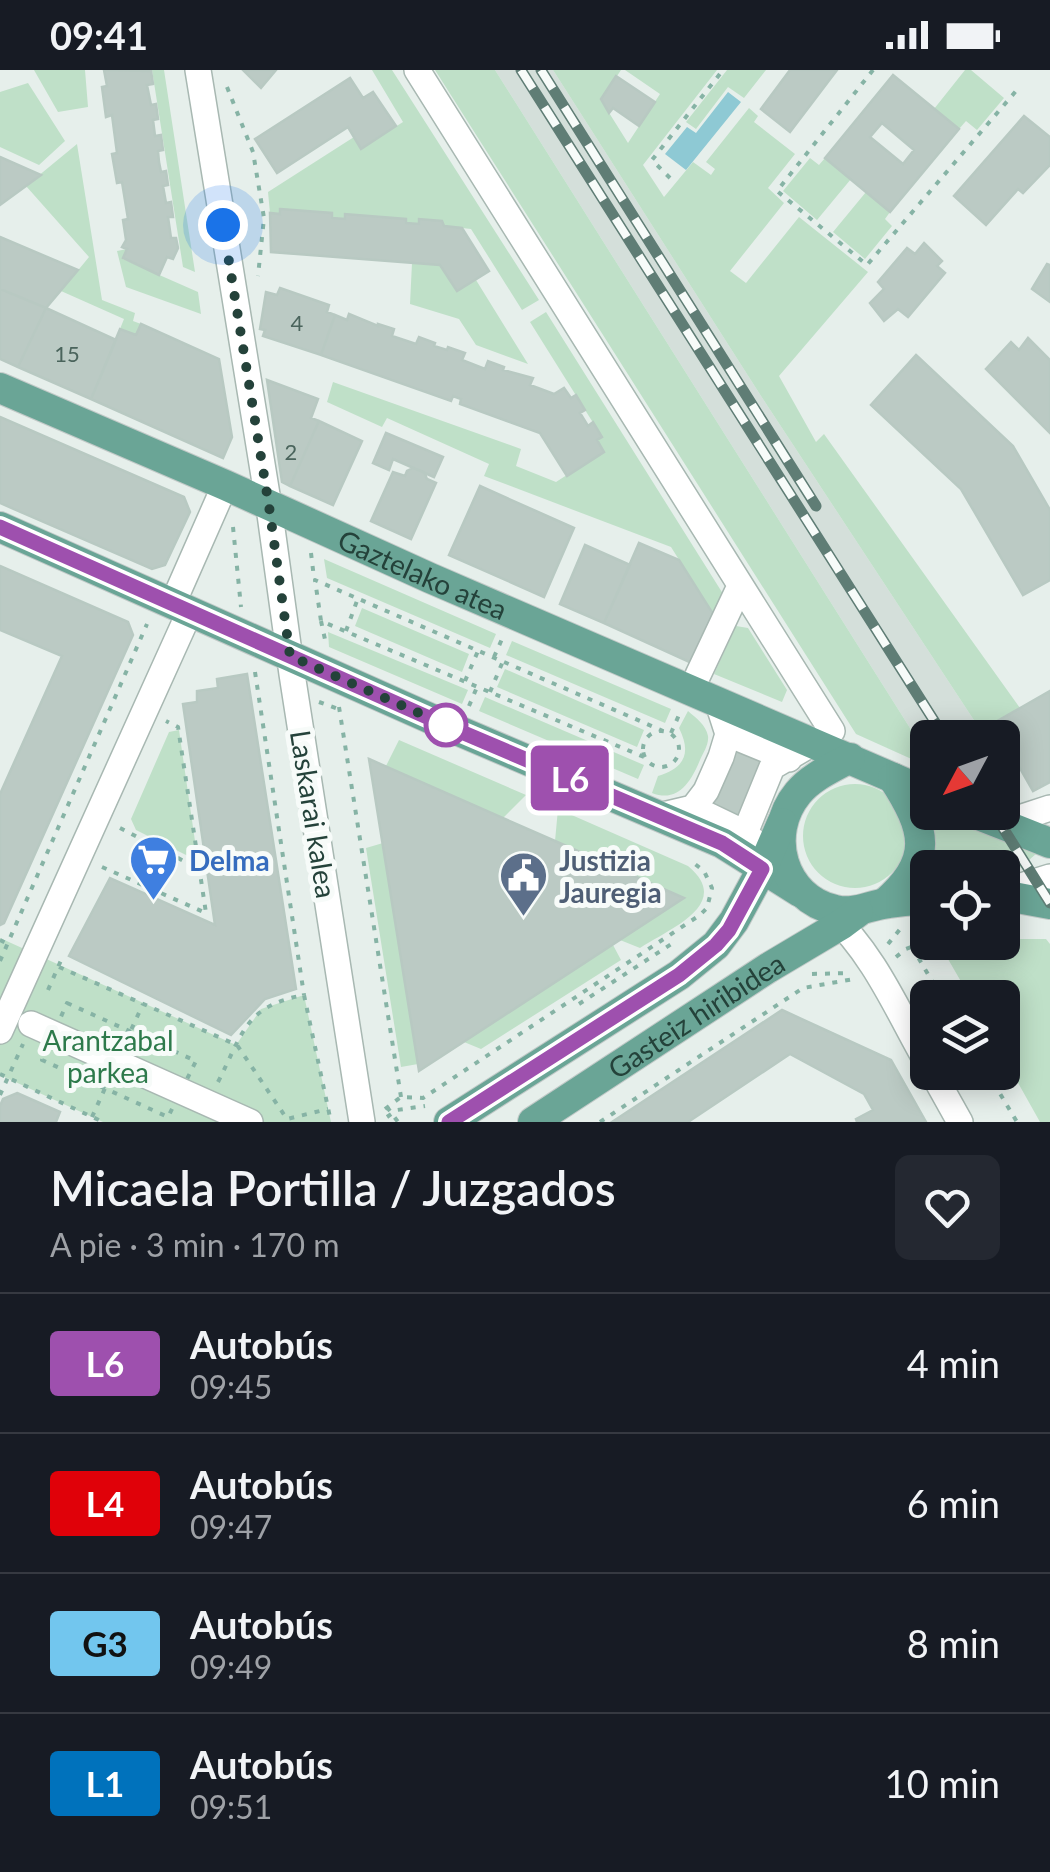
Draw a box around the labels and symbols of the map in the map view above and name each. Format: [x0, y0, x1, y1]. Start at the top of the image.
your location [198, 200, 248, 250]
house number: 4 [291, 309, 304, 336]
house number: 15 [54, 340, 80, 367]
house number: 2 [285, 438, 297, 465]
street label: Gaztelako atea [333, 522, 512, 626]
unlabelled marker [425, 704, 467, 746]
north arrow [910, 720, 1020, 830]
street label: Laskarai kalea [284, 727, 344, 901]
line badge: L6 [525, 746, 615, 810]
supermarket icon: Delma [128, 834, 180, 902]
place label: Delma [189, 843, 270, 877]
place label: Justizia Jauregia [559, 843, 662, 909]
public building icon: Justizia Jauregia [498, 850, 550, 918]
street label: Gasteiz hiribidea [602, 945, 790, 1085]
park label: Arantzabal parkea [42, 1023, 174, 1089]

